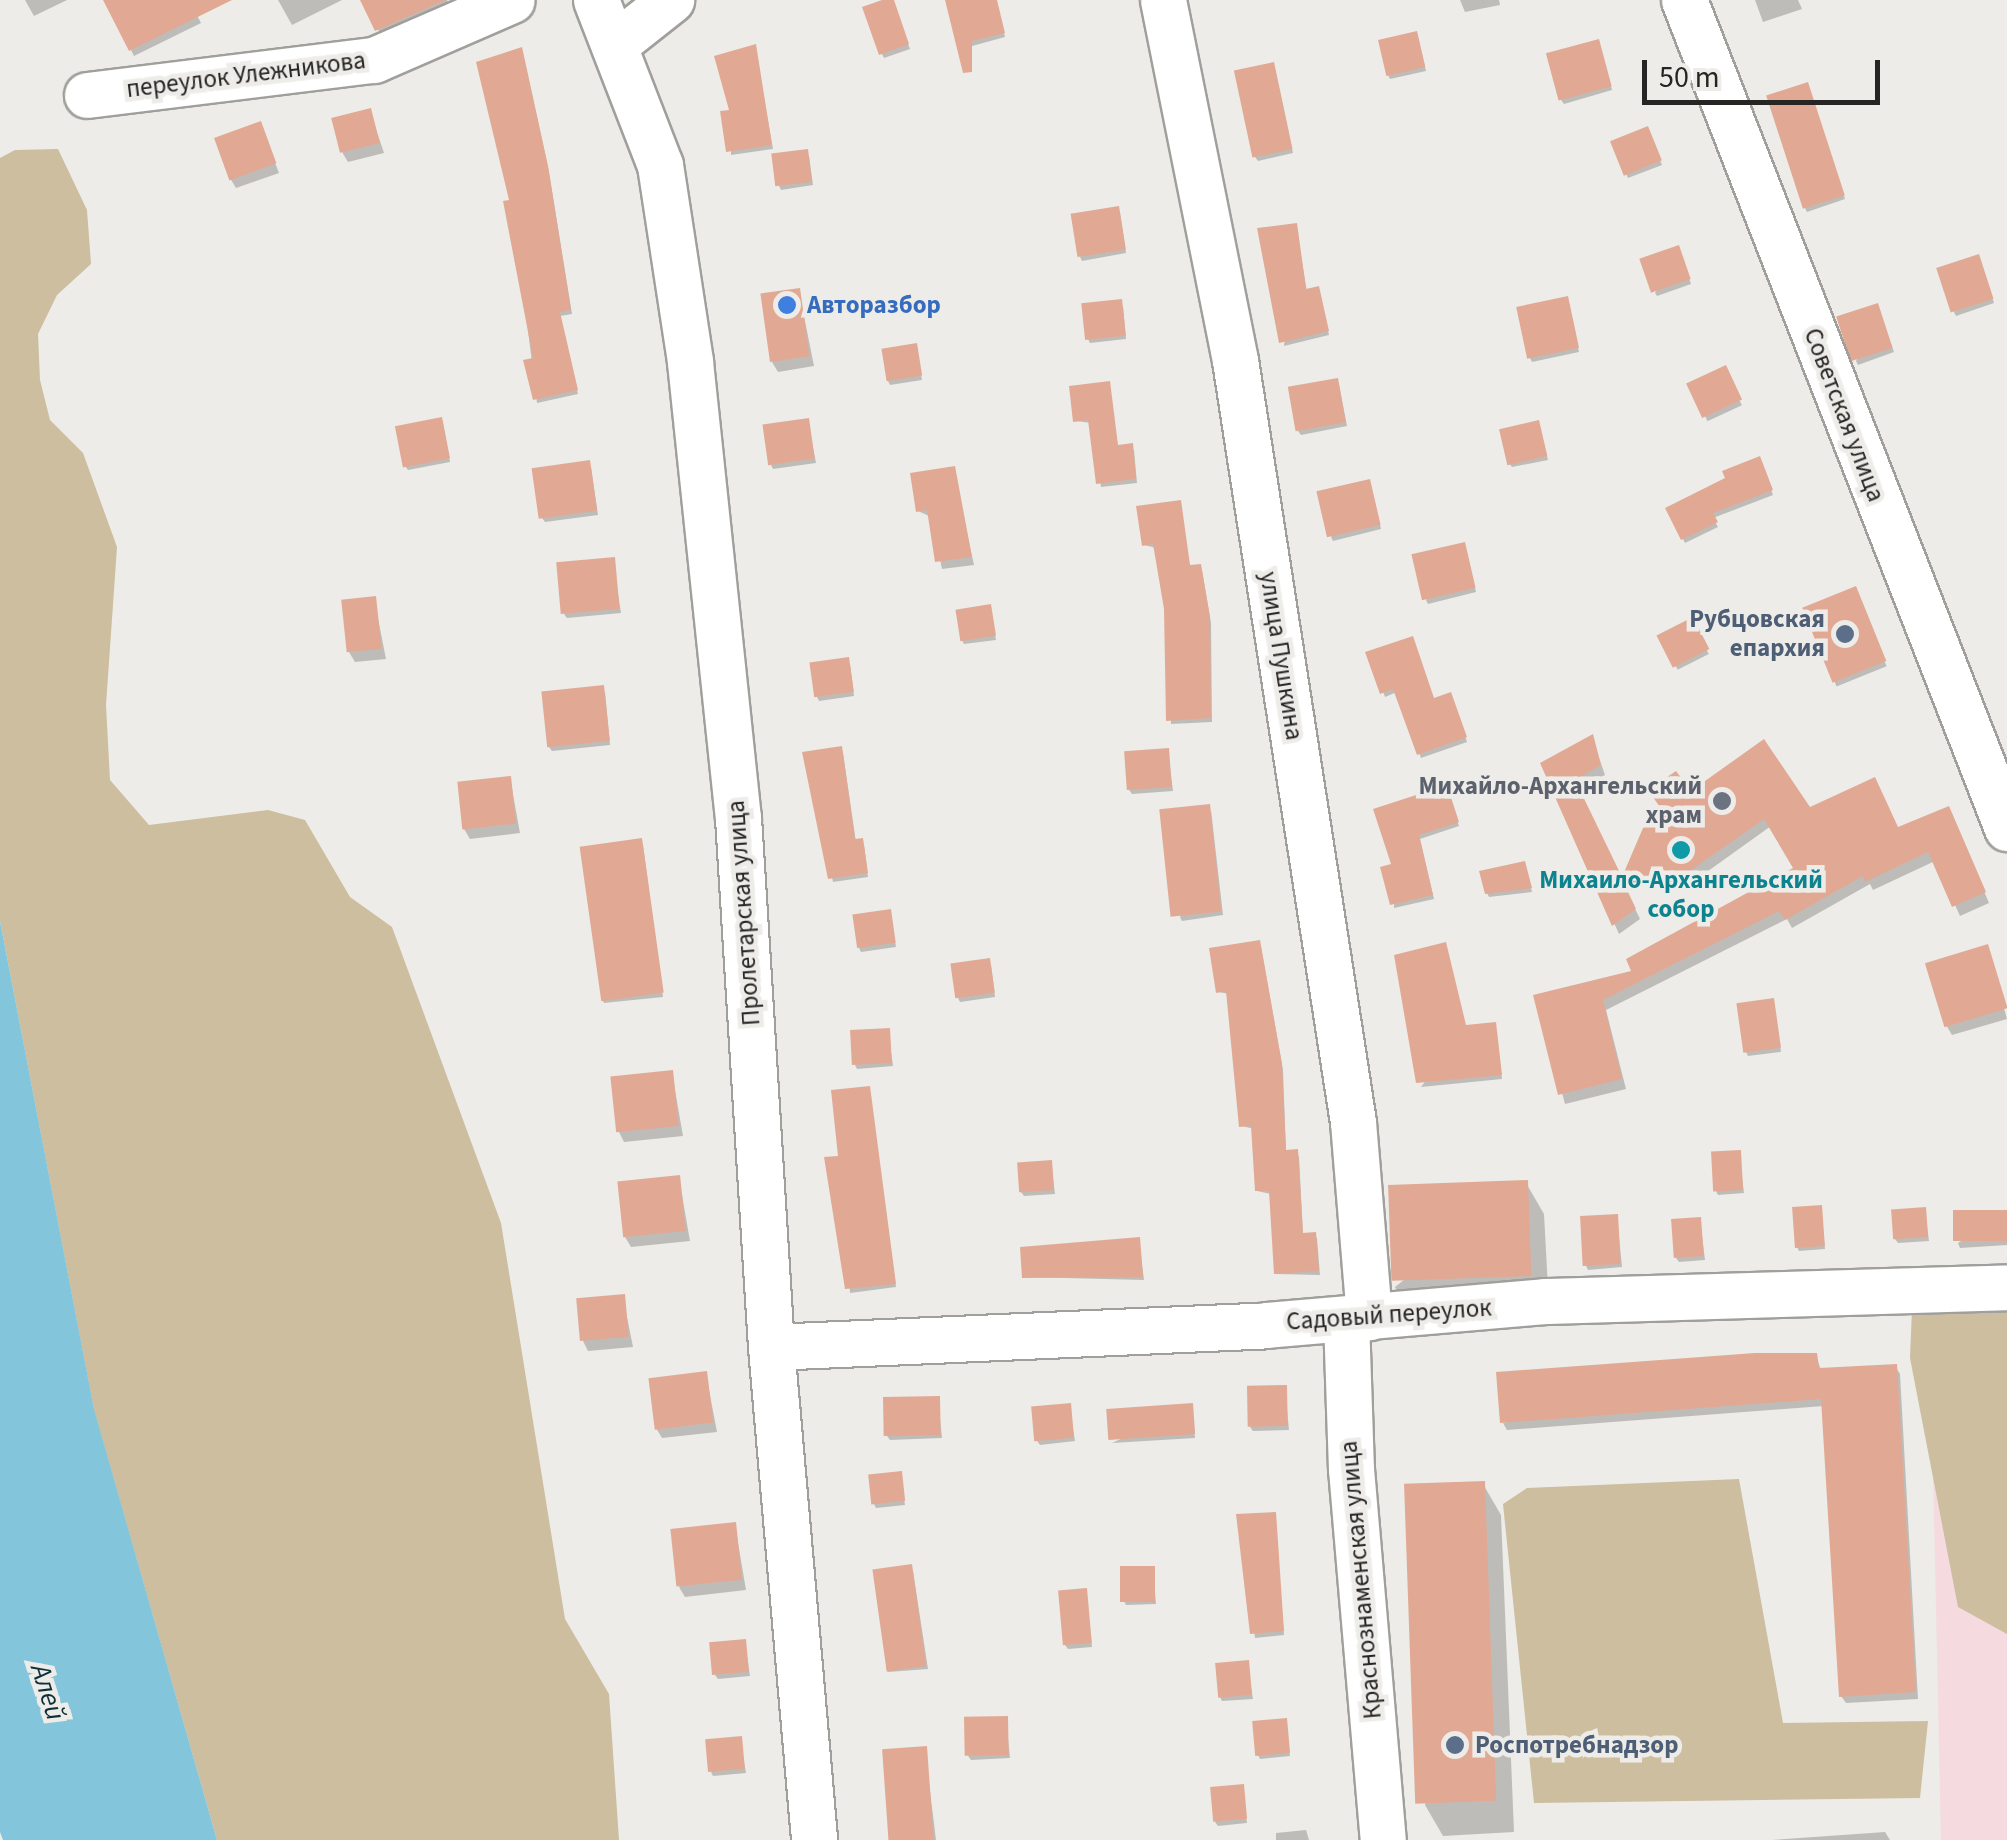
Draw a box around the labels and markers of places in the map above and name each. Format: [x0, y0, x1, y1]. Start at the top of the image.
place label: Авторазбор [807, 290, 941, 320]
marker: Авторазбор [776, 294, 798, 316]
place label: Рубцовская епархия [1689, 605, 1825, 664]
marker: Рубцовская епархия [1834, 623, 1856, 645]
place label: Михайло-Архангельский храм [1419, 772, 1702, 831]
marker: Михайло-Архангельский храм [1711, 790, 1733, 812]
marker: Михаило-Архангельский собор [1670, 839, 1692, 861]
place label: Михаило-Архангельский собор [1539, 866, 1823, 925]
place label: Роспотребнадзор [1475, 1730, 1679, 1760]
marker: Роспотребнадзор [1444, 1734, 1466, 1756]

